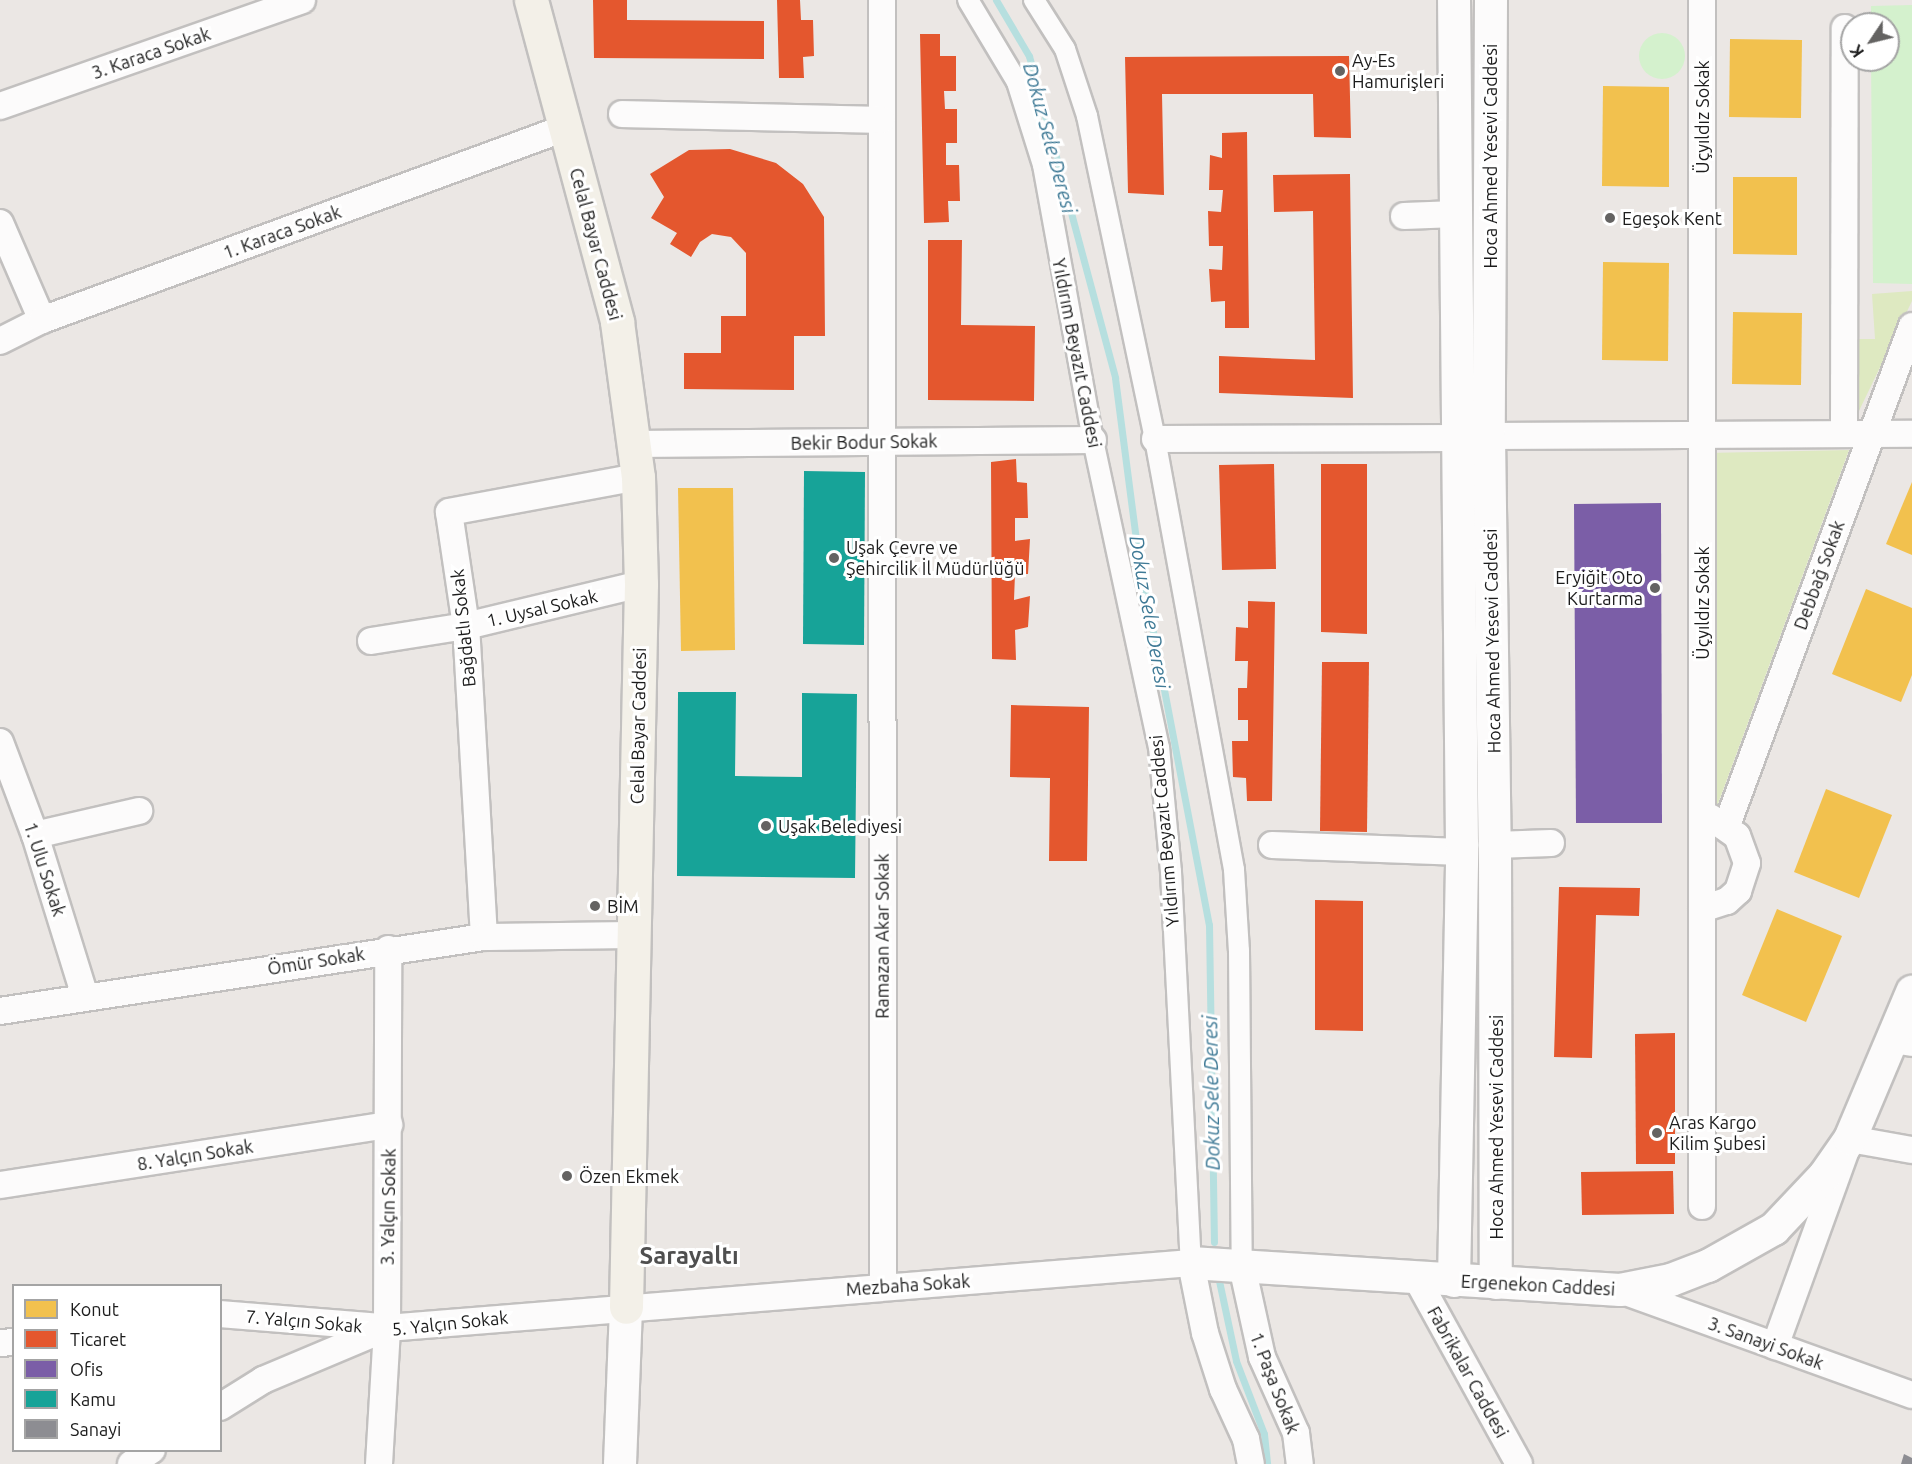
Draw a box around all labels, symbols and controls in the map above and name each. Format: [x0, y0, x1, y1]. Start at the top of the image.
north arrow [1840, 12, 1900, 72]
street label: 3. Karaca Sokak [89, 23, 213, 83]
text: K [1846, 42, 1867, 61]
street label: Hoca Ahmed Yesevi Caddesi [1479, 44, 1501, 268]
place label: Ay-Es Hamurişleri [1352, 50, 1444, 92]
water label: Dokuz Sele Deresi [1018, 60, 1082, 216]
street label: Üçyıldız Sokak [1691, 60, 1713, 174]
marker: Ay-Es Hamurişleri [1333, 64, 1347, 78]
street label: Celal Bayar Caddesi [565, 165, 627, 323]
street label: 1. Karaca Sokak [220, 201, 344, 263]
place label: Egeşok Kent [1622, 207, 1722, 229]
marker: Egeşok Kent [1603, 211, 1617, 225]
street label: Yıldırım Beyazıt Caddesi [1048, 256, 1106, 450]
street label: Bekir Bodur Sokak [790, 430, 938, 454]
street label: Debbağ Sokak [1789, 517, 1849, 633]
street label: Hoca Ahmed Yesevi Caddesi [1479, 528, 1505, 754]
water label: Dokuz Sele Deresi [1125, 534, 1175, 690]
place label: Uşak Çevre ve Şehircilik İl Müdürlüğü [846, 537, 1024, 580]
street label: Üçyıldız Sokak [1691, 546, 1713, 660]
marker: Uşak Çevre ve Şehircilik İl Müdürlüğü [827, 551, 841, 565]
place label: Eryiğit Oto Kurtarma [1555, 567, 1643, 610]
street label: Bağdatlı Sokak [446, 568, 480, 688]
marker: Eryiğit Oto Kurtarma [1648, 581, 1662, 595]
street label: 1. Uysal Sokak [485, 585, 599, 631]
street label: Celal Bayar Caddesi [626, 647, 650, 805]
street label: Yıldırım Beyazıt Caddesi [1145, 734, 1183, 928]
place label: Uşak Belediyesi [778, 815, 902, 837]
street label: 1. Ulu Sokak [20, 819, 70, 919]
marker: Uşak Belediyesi [759, 819, 773, 833]
street label: Ramazan Akar Sokak [871, 853, 893, 1019]
place label: BİM [607, 895, 639, 917]
marker: BİM [588, 899, 602, 913]
street label: Ömür Sokak [266, 943, 366, 979]
water label: Dokuz Sele Deresi [1198, 1015, 1224, 1171]
street label: Hoca Ahmed Yesevi Caddesi [1485, 1015, 1507, 1239]
place label: Aras Kargo Kilim Şubesi [1669, 1112, 1766, 1154]
marker: Aras Kargo Kilim Şubesi [1650, 1126, 1664, 1140]
street label: 8. Yalçın Sokak [136, 1135, 254, 1175]
street label: 3. Yalçın Sokak [376, 1148, 400, 1266]
place label: Özen Ekmek [579, 1165, 679, 1187]
marker: Özen Ekmek [560, 1169, 574, 1183]
district label: Sarayaltı [639, 1242, 739, 1270]
street label: Mezbaha Sokak [845, 1270, 971, 1300]
street label: Ergenekon Caddesi [1460, 1270, 1616, 1300]
legend [12, 1284, 222, 1452]
text: Konut [70, 1299, 119, 1319]
street label: Fabrikalar Caddesi [1423, 1303, 1513, 1441]
street label: 7. Yalçın Sokak [245, 1305, 363, 1337]
street label: 5. Yalçın Sokak [391, 1306, 509, 1340]
street label: 3. Sanayi Sokak [1705, 1312, 1827, 1374]
text: Ticaret [70, 1329, 126, 1349]
street label: 1. Paşa Sokak [1246, 1329, 1304, 1437]
text: Ofis [70, 1359, 103, 1379]
text: Kamu [70, 1389, 116, 1409]
text: Sanayi [70, 1419, 121, 1439]

